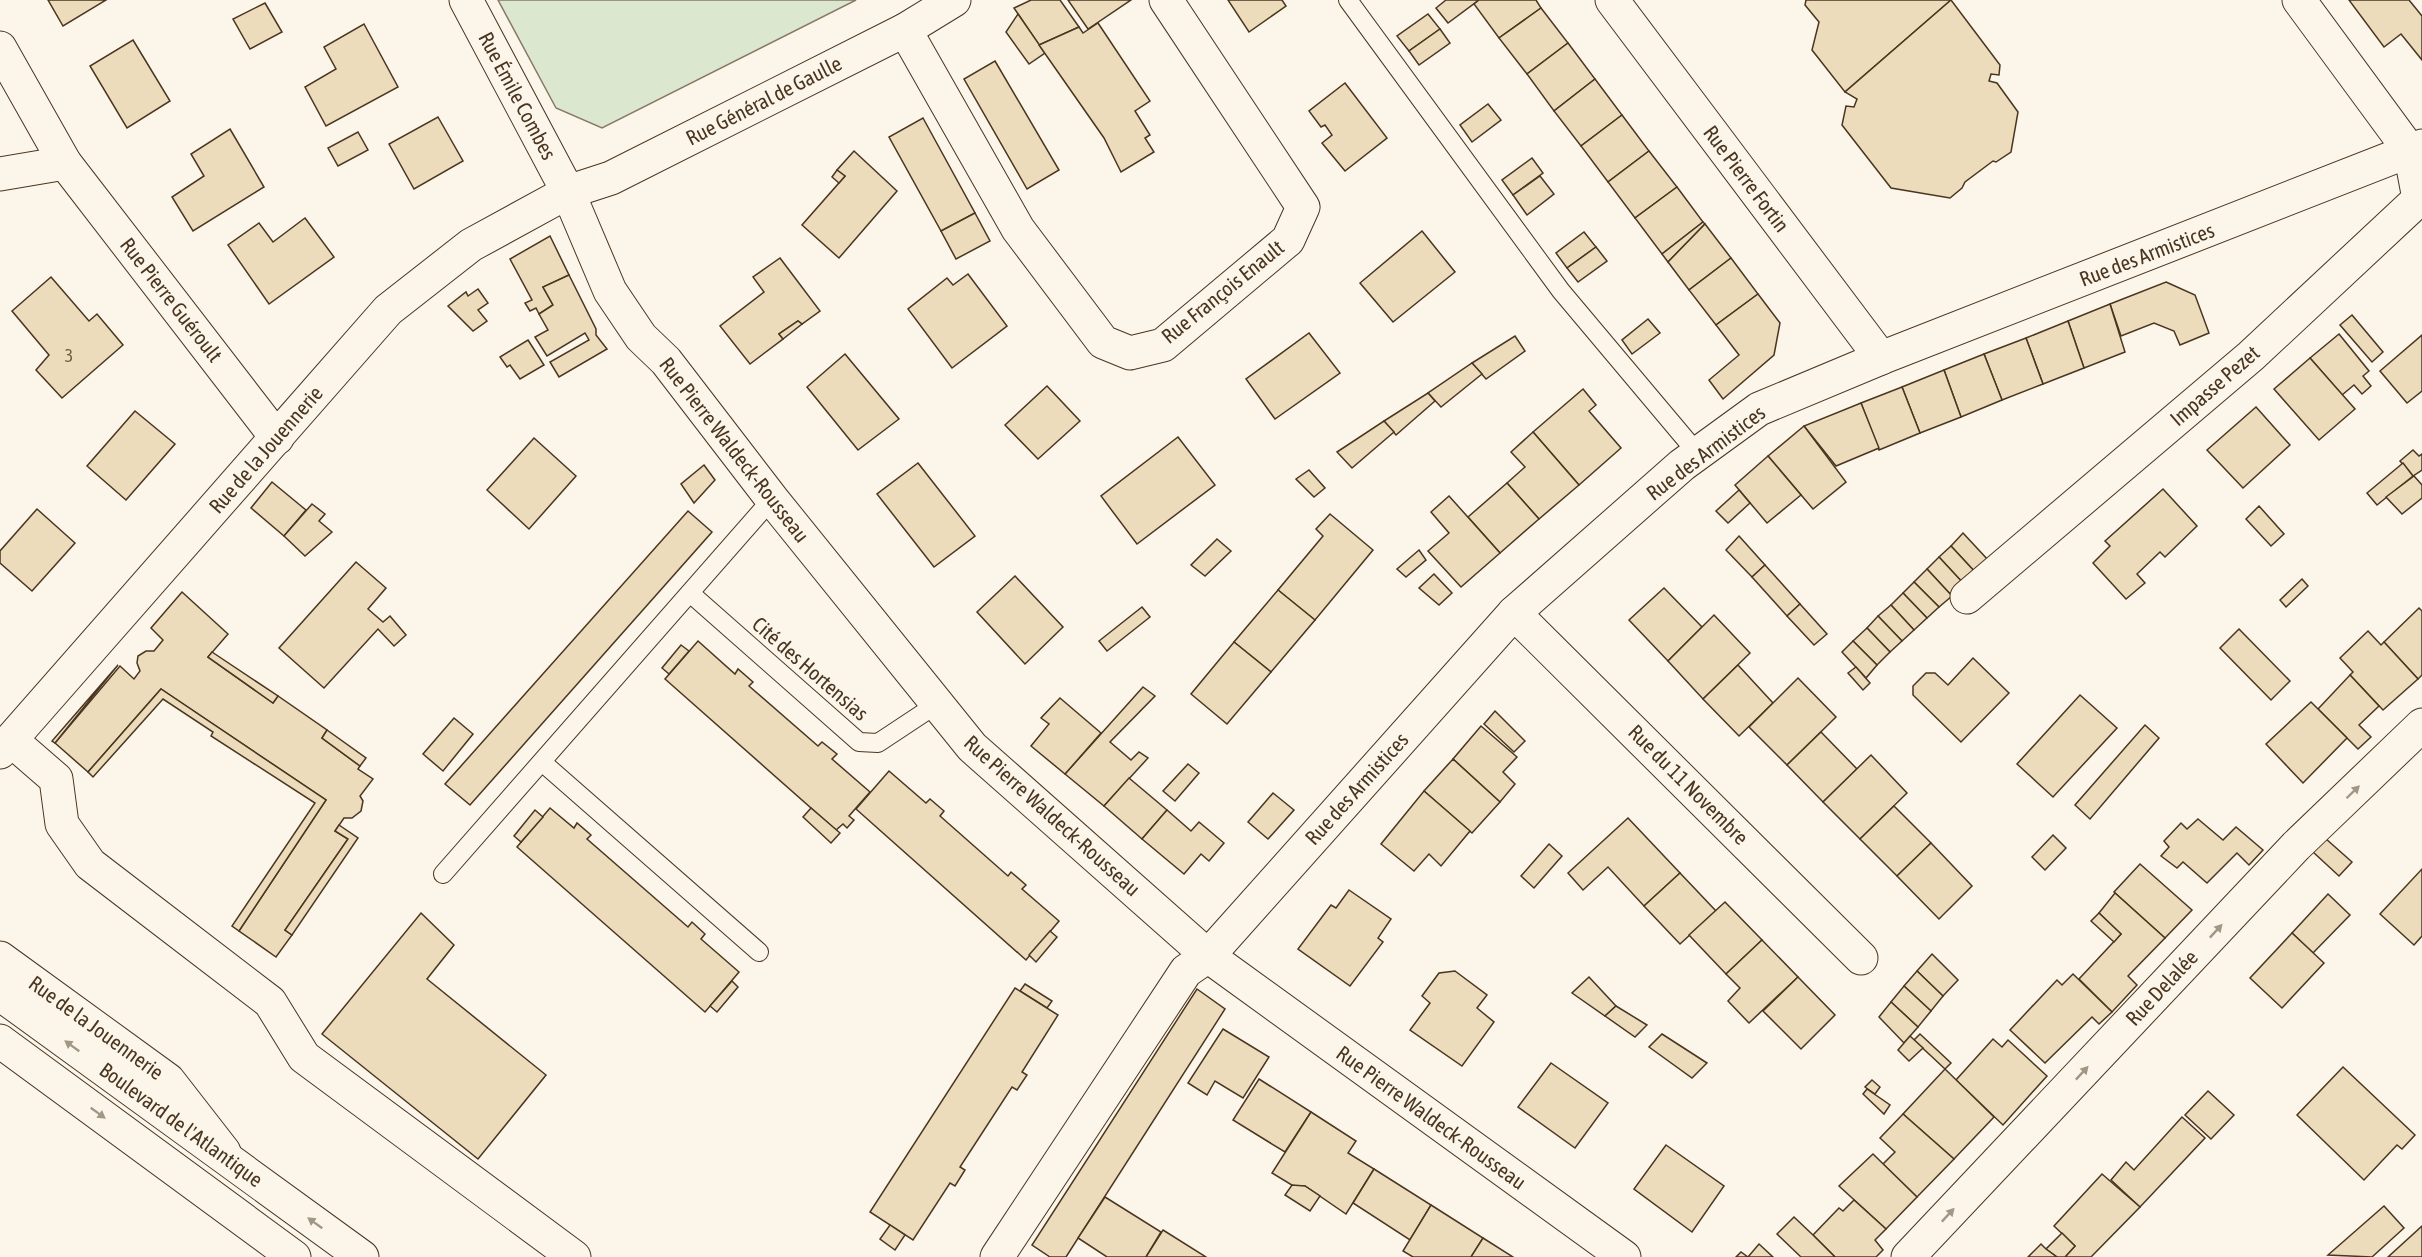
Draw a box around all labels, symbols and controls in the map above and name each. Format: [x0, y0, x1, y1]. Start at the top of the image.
street label: Rue Émile Combes [474, 28, 562, 163]
street label: Rue Général de Gaulle [682, 51, 845, 150]
street label: Rue Pierre Fortin [1699, 120, 1795, 236]
street label: Rue des Armistices [2076, 217, 2217, 291]
street label: Rue Pierre Guéroult [116, 233, 228, 366]
street label: Rue François Enault [1156, 235, 1288, 348]
street label: Impasse Pezet [2165, 340, 2264, 430]
house number: 3 [65, 345, 73, 366]
street label: Rue Pierre Waldeck-Rousseau [655, 352, 815, 547]
street label: Rue de la Jouennerie [204, 381, 327, 518]
street label: Rue des Armistices [1641, 400, 1769, 505]
street label: Cité des Hortensias [748, 612, 873, 725]
street label: Rue du 11 Novembre [1624, 719, 1754, 849]
street label: Rue des Armistices [1300, 727, 1413, 849]
street label: Rue Pierre Waldeck-Rousseau [960, 730, 1146, 901]
one-way arrow [2345, 785, 2360, 799]
one-way arrow [2209, 924, 2223, 939]
street label: Rue Delalée [2120, 945, 2202, 1030]
street label: Rue de la Jouennerie [25, 970, 169, 1084]
one-way arrow [65, 1040, 81, 1052]
street label: Rue Pierre Waldeck-Rousseau [1332, 1040, 1531, 1194]
street label: Boulevard de l'Atlantique [95, 1057, 268, 1191]
one-way arrow [2075, 1065, 2089, 1080]
one-way arrow [90, 1107, 106, 1119]
one-way arrow [1941, 1207, 1955, 1222]
one-way arrow [308, 1217, 323, 1229]

